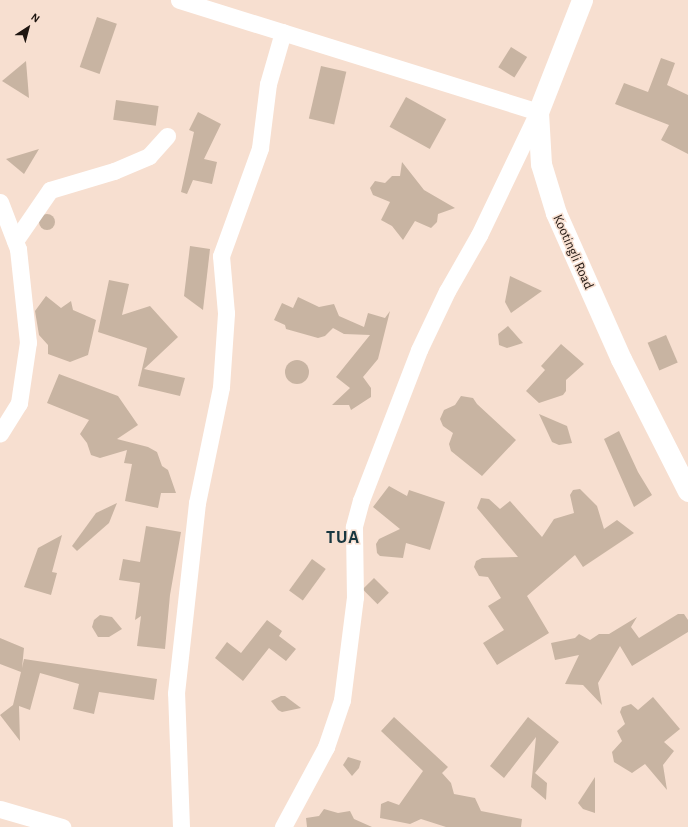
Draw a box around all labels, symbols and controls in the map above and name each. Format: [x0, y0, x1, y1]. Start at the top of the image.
north arrow [8, 8, 48, 48]
text: N [29, 11, 42, 25]
street label: Kootingli Road [549, 212, 597, 292]
district label: TUA [326, 527, 360, 549]

